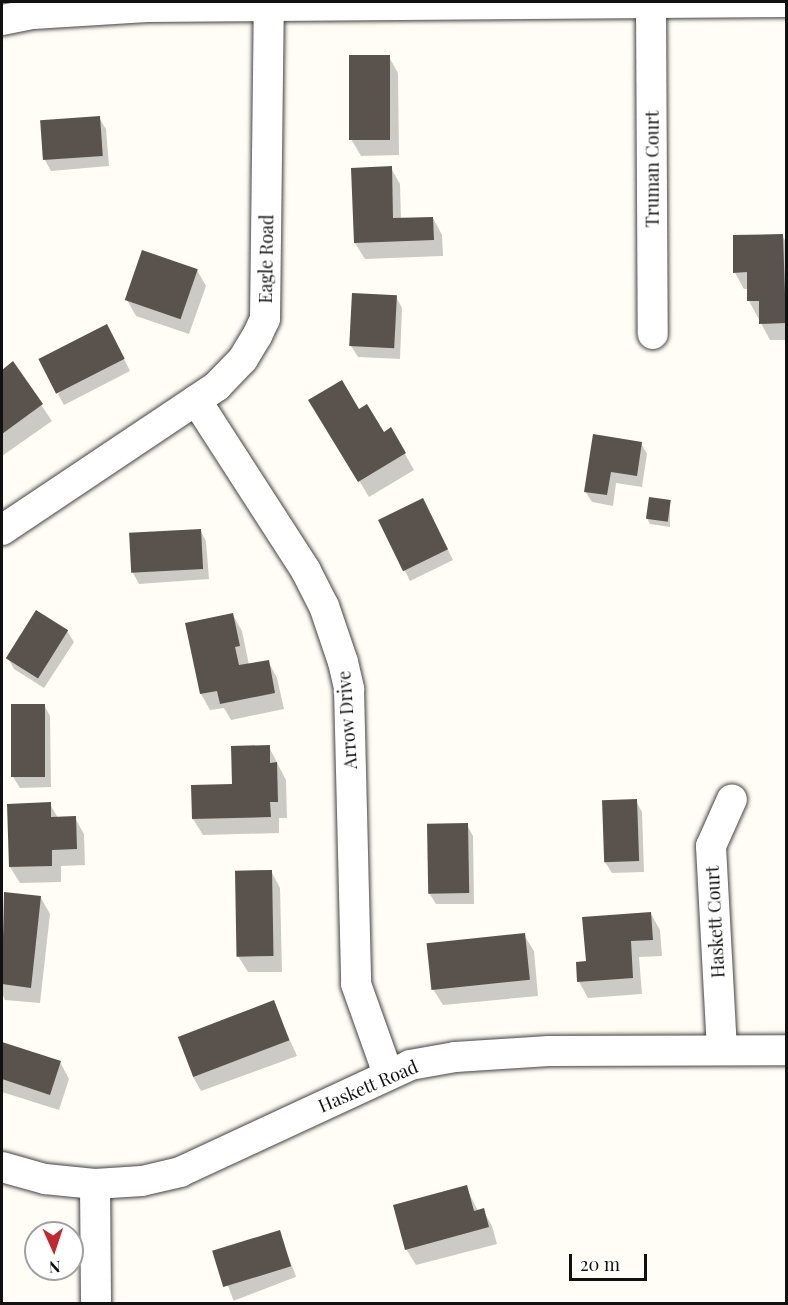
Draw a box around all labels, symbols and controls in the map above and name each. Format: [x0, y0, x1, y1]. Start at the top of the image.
street label: Truman Court [641, 111, 663, 227]
street label: Eagle Road [254, 214, 278, 304]
street label: Arrow Drive [333, 670, 361, 770]
street label: Haskett Court [701, 865, 729, 979]
street label: Haskett Road [315, 1055, 421, 1117]
north arrow [24, 1221, 84, 1281]
scale bar [572, 1242, 650, 1280]
text: 20 m [580, 1252, 620, 1276]
text: N [49, 1257, 61, 1278]

